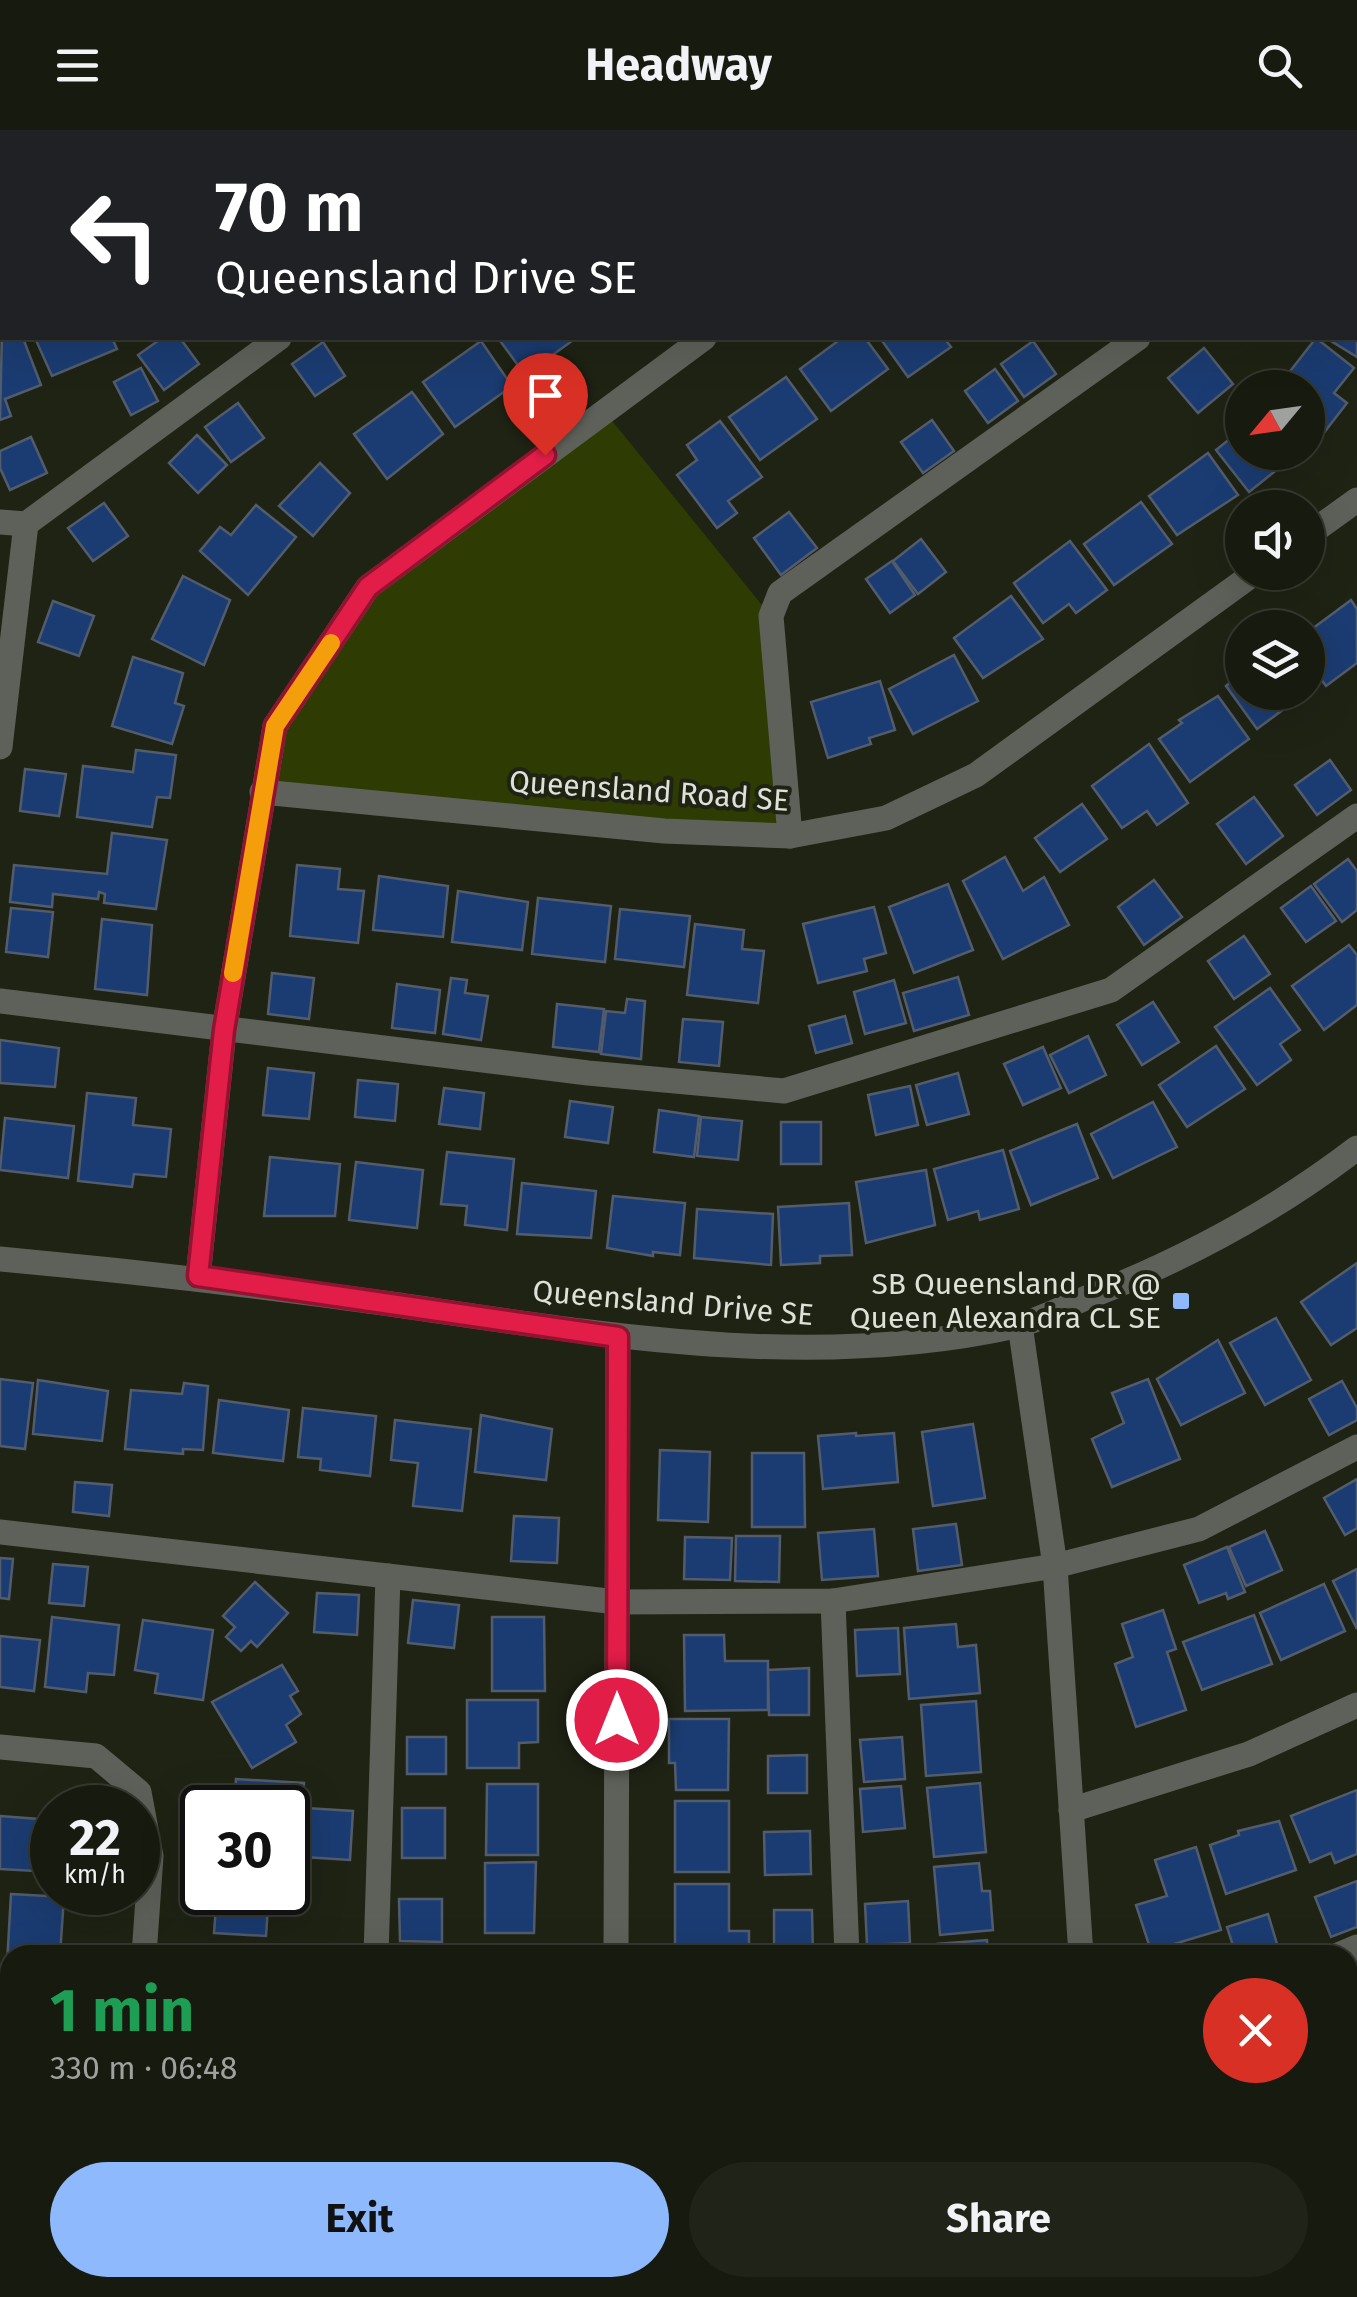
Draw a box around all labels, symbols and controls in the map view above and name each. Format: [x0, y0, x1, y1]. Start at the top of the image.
icon: menu [50, 38, 105, 93]
text: Headway [585, 38, 772, 92]
icon: search [1252, 38, 1307, 93]
text: 70 m [215, 166, 364, 250]
icon: left [50, 170, 180, 300]
text: Queensland Drive SE [215, 251, 637, 305]
pin [503, 353, 588, 456]
icon: arrive [518, 368, 573, 423]
north arrow [1225, 370, 1325, 470]
map controls [1225, 370, 1325, 710]
button: sound [1225, 490, 1325, 590]
button: layers [1225, 610, 1325, 710]
street label: Queensland Road SE [508, 763, 790, 819]
place label: SB Queensland DR @ Queen Alexandra CL SE [850, 1266, 1161, 1336]
street label: Queensland Drive SE [531, 1273, 815, 1333]
marker: SB Queensland DR @ Queen Alexandra CL SE [1170, 1290, 1192, 1312]
position arrow [565, 1668, 669, 1772]
speed limit sign: 30 [180, 1785, 310, 1915]
text: 22 [69, 1808, 121, 1868]
text: km/h [64, 1860, 126, 1890]
text: 1 min [50, 1975, 194, 2047]
button: close [1203, 1978, 1308, 2083]
text: 330 m · 06:48 [50, 2049, 237, 2087]
button: Exit [50, 2162, 669, 2277]
button: Share [689, 2162, 1308, 2277]

